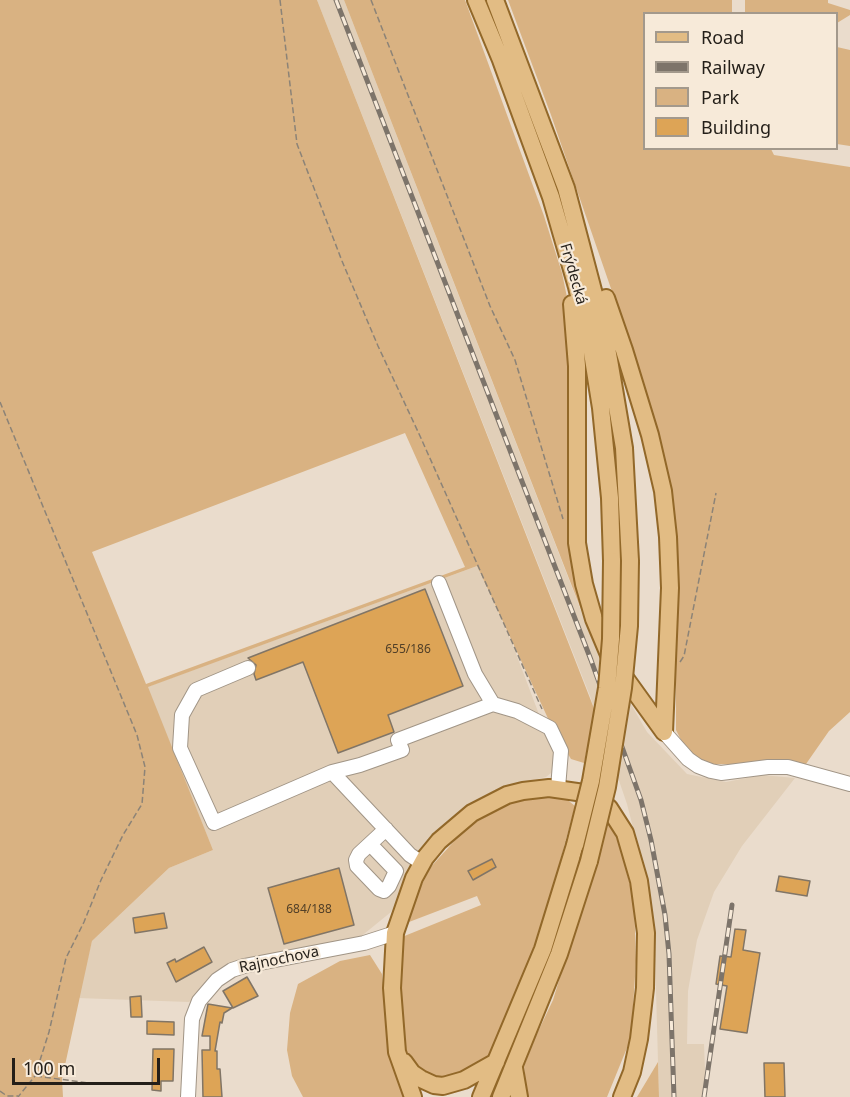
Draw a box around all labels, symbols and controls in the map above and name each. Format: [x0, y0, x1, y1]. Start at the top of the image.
legend [643, 12, 838, 150]
text: Road [701, 25, 744, 49]
text: Railway [701, 55, 765, 79]
text: Park [701, 85, 739, 109]
text: Building [701, 115, 771, 139]
street label: Frýdecká [556, 241, 590, 307]
house number: 655/186 [385, 643, 431, 657]
house number: 684/188 [286, 903, 332, 917]
street label: Rajnochova [237, 943, 321, 977]
scale bar [15, 1046, 164, 1084]
text: 100 m [23, 1056, 75, 1080]

